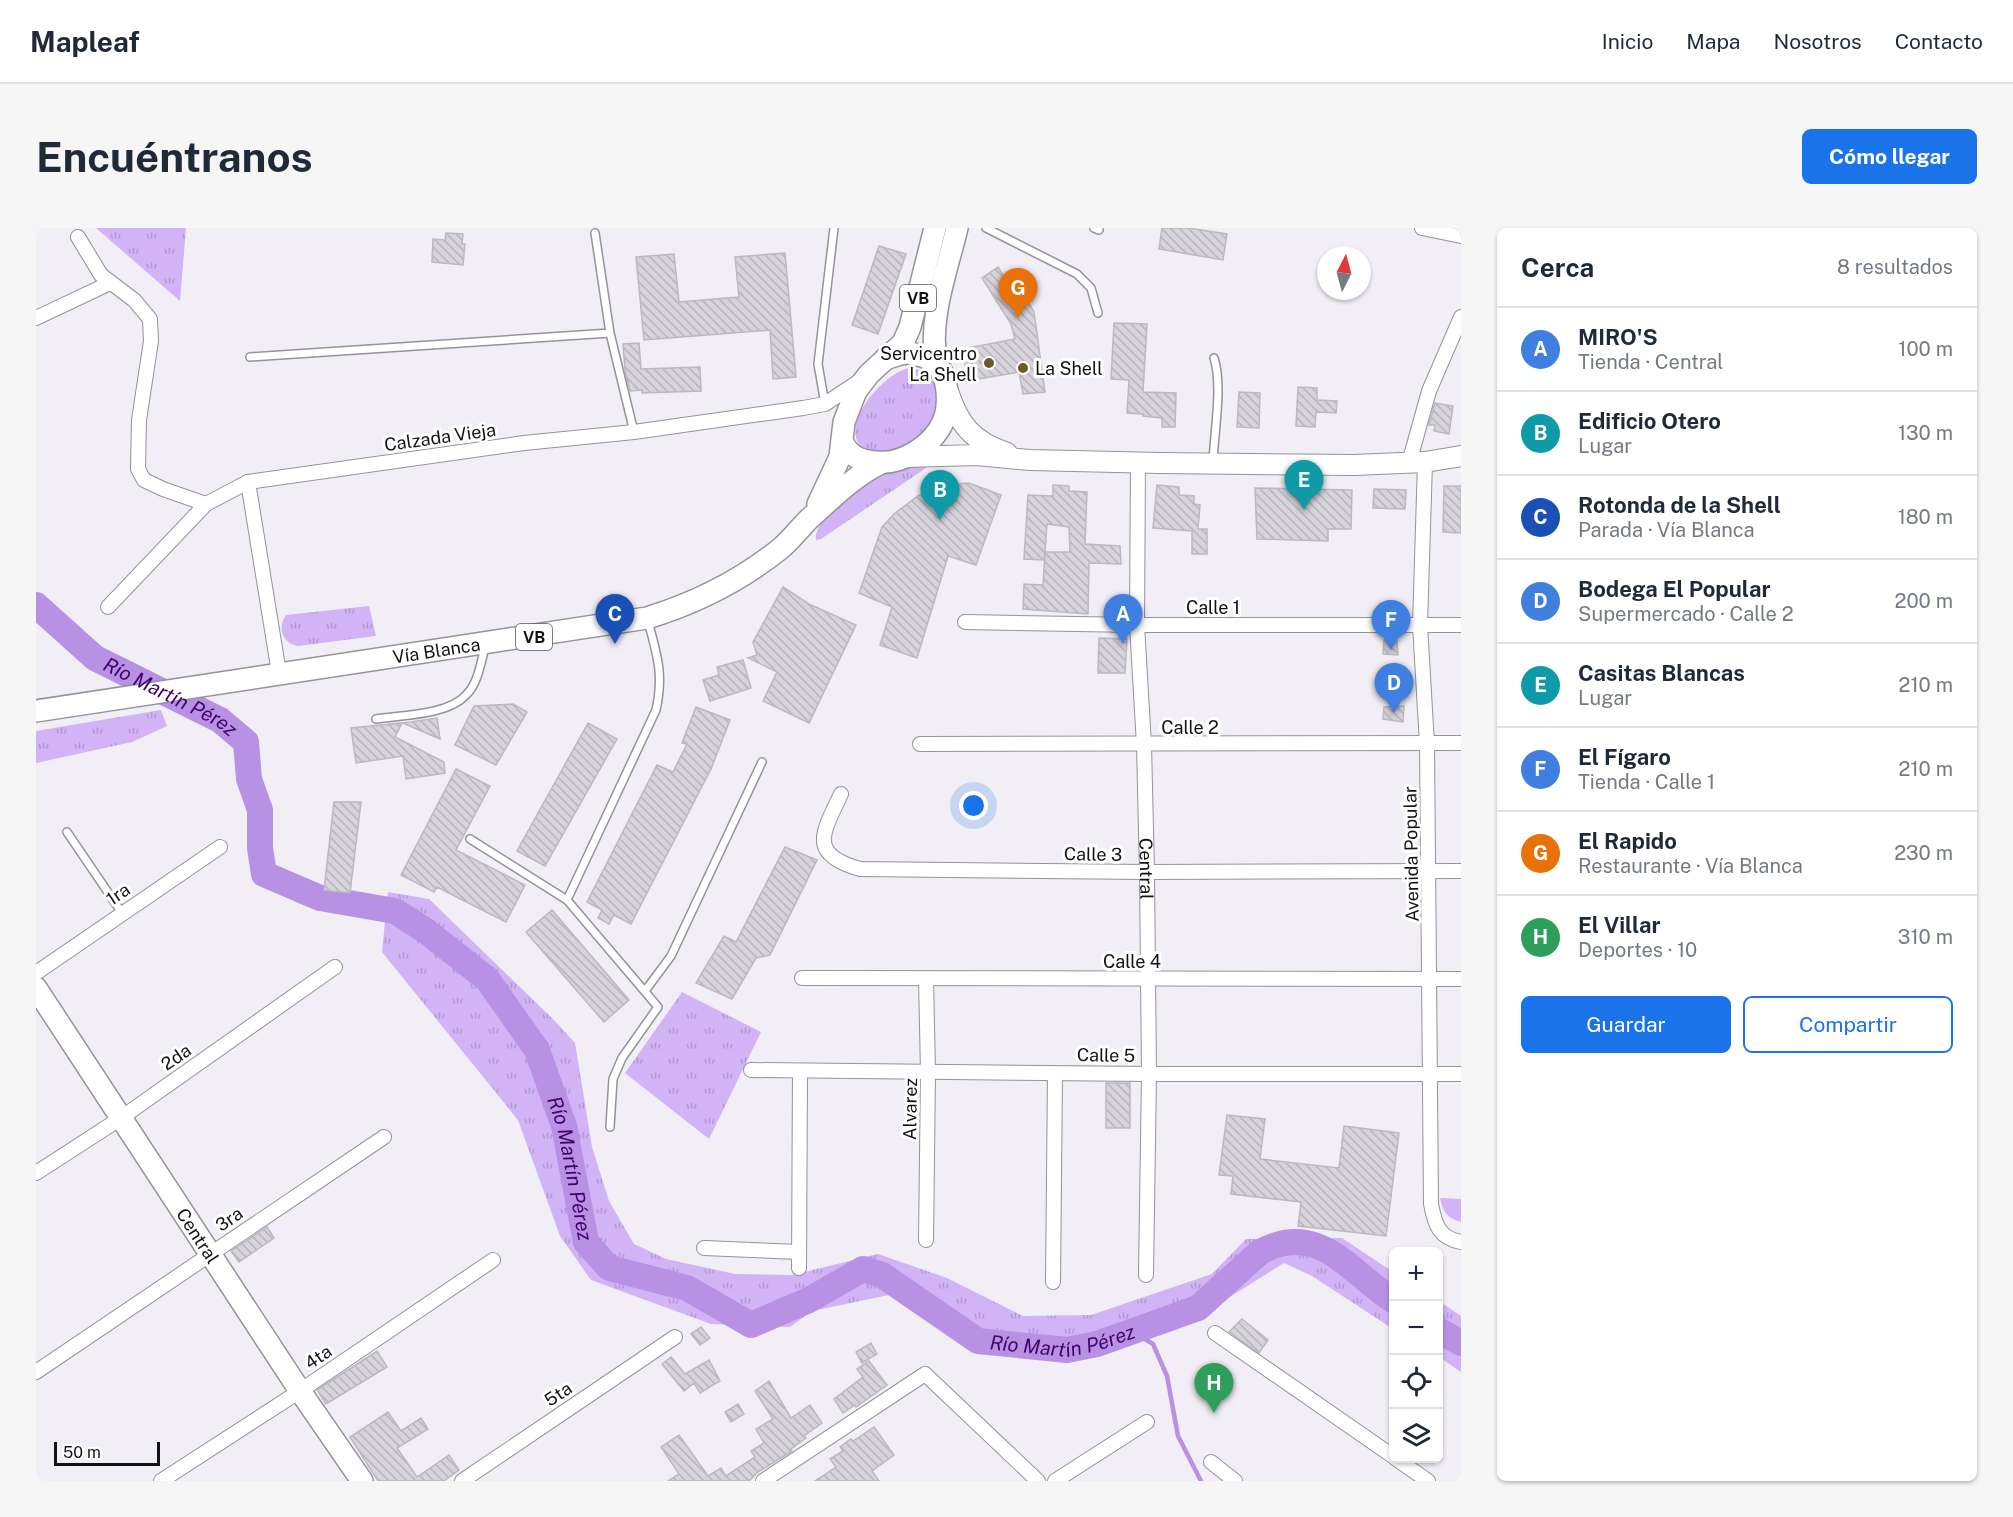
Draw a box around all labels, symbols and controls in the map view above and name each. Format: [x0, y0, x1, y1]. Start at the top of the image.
text: Mapleaf [30, 25, 140, 58]
text: Inicio [1602, 29, 1653, 54]
text: Mapa [1686, 29, 1740, 54]
text: Nosotros [1773, 29, 1862, 54]
text: Contacto [1895, 29, 1983, 54]
button: Cómo llegar [1802, 129, 1977, 184]
text: Encuéntranos [36, 132, 313, 181]
north arrow [1317, 246, 1371, 300]
text: Cerca [1521, 252, 1594, 283]
text: 8 resultados [1837, 255, 1953, 279]
pin: G [998, 268, 1038, 318]
road number: VB [900, 285, 936, 311]
text: MIRO'S [1578, 324, 1658, 350]
text: A [1533, 337, 1548, 361]
text: 100 m [1898, 337, 1953, 361]
place label: Servicentro La Shell [880, 343, 977, 385]
text: Tienda · Central [1578, 350, 1723, 374]
marker: Servicentro La Shell [982, 356, 996, 370]
place label: La Shell [1035, 358, 1103, 379]
marker: La Shell [1016, 361, 1030, 375]
text: Edificio Otero [1578, 408, 1721, 434]
street label: Calzada Vieja [383, 419, 497, 455]
text: B [1534, 421, 1547, 445]
text: 130 m [1898, 421, 1953, 445]
text: Lugar [1578, 434, 1632, 458]
pin: E [1284, 460, 1324, 510]
pin: B [920, 470, 960, 520]
text: Rotonda de la Shell [1578, 492, 1781, 518]
text: C [1533, 505, 1548, 529]
text: 180 m [1898, 505, 1953, 529]
text: Parada · Vía Blanca [1578, 518, 1755, 542]
text: Bodega El Popular [1578, 576, 1770, 602]
text: D [1533, 589, 1548, 613]
text: 200 m [1895, 589, 1953, 613]
pin: C [596, 594, 634, 644]
pin: A [1104, 594, 1142, 644]
street label: Calle 1 [1186, 597, 1240, 618]
pin: F [1372, 600, 1410, 650]
text: Supermercado · Calle 2 [1578, 602, 1794, 626]
road number: VB [516, 624, 552, 650]
street label: Vía Blanca [391, 633, 482, 667]
water label: Río Martín Pérez [100, 652, 243, 742]
text: Casitas Blancas [1578, 660, 1745, 686]
pin: D [1374, 664, 1414, 713]
text: E [1534, 673, 1547, 697]
text: 210 m [1899, 673, 1953, 697]
text: Lugar [1578, 686, 1632, 710]
street label: Calle 2 [1161, 717, 1219, 738]
text: El Fígaro [1578, 744, 1671, 770]
text: F [1534, 757, 1547, 781]
text: 210 m [1899, 757, 1953, 781]
text: Tienda · Calle 1 [1578, 770, 1715, 794]
street label: Avenida Popular [1399, 786, 1423, 922]
your location [959, 791, 988, 820]
text: El Rapido [1578, 828, 1677, 854]
street label: Central [1136, 838, 1158, 900]
text: G [1533, 841, 1548, 865]
text: 230 m [1894, 841, 1953, 865]
street label: Calle 3 [1064, 843, 1122, 865]
text: Restaurante · Vía Blanca [1578, 854, 1803, 878]
street label: 1ra [102, 879, 134, 909]
text: El Villar [1578, 912, 1661, 938]
text: H [1533, 925, 1548, 949]
text: 310 m [1898, 925, 1953, 949]
text: Deportes · 10 [1578, 938, 1697, 962]
street label: Calle 4 [1103, 951, 1161, 972]
button: Guardar [1521, 996, 1731, 1053]
button: Compartir [1743, 996, 1953, 1053]
street label: 2da [157, 1039, 195, 1075]
street label: Calle 5 [1077, 1044, 1135, 1066]
street label: Alvarez [899, 1078, 921, 1140]
water label: Río Martín Pérez [542, 1093, 598, 1243]
street label: 3ra [212, 1202, 246, 1236]
street label: Central [172, 1204, 224, 1267]
map controls [1389, 1247, 1443, 1463]
button: + [1389, 1247, 1443, 1301]
button: − [1389, 1301, 1443, 1355]
water label: Río Martín Pérez [989, 1319, 1139, 1362]
street label: 4ta [300, 1340, 336, 1374]
button: locate [1389, 1355, 1443, 1409]
pin: H [1194, 1364, 1234, 1413]
street label: 5ta [540, 1377, 576, 1411]
button: layers [1389, 1409, 1443, 1463]
scale bar [54, 1439, 160, 1466]
text: 50 m [63, 1443, 101, 1462]

